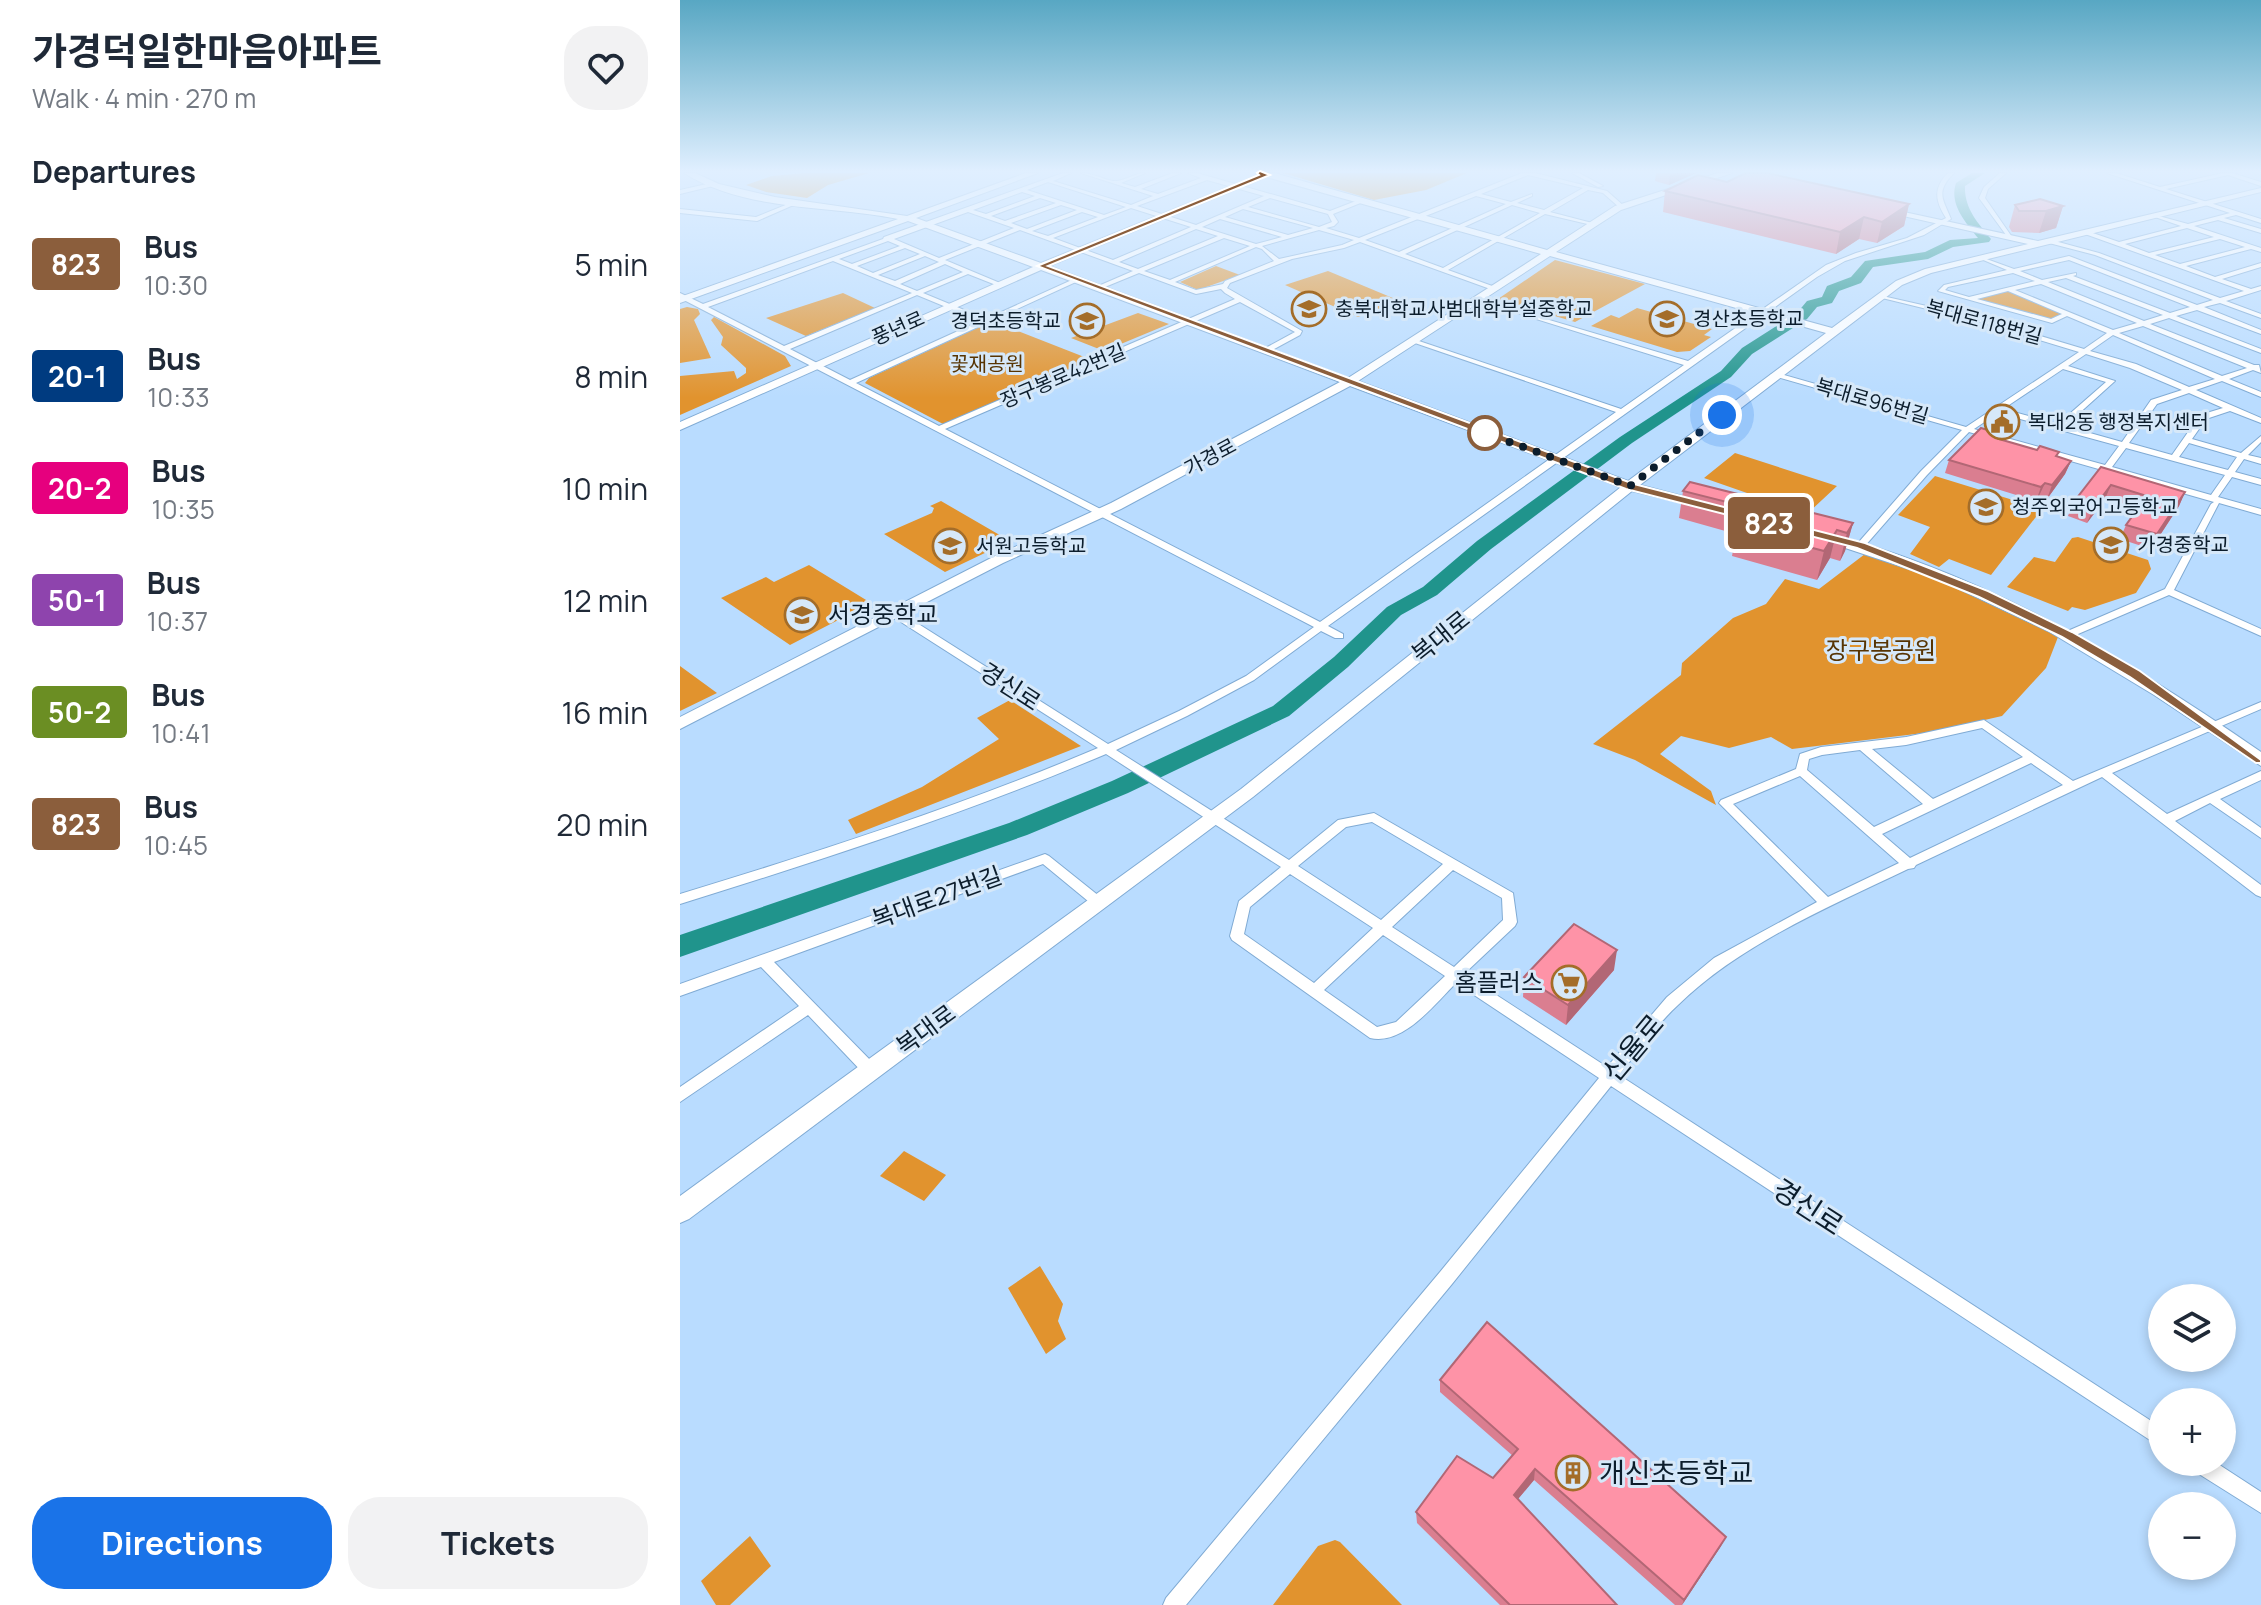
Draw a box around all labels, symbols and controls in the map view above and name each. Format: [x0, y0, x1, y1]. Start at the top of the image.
text: 가경덕일한마음아파트 [32, 24, 382, 76]
button: heart [564, 26, 648, 110]
text: Walk · 4 min · 270 m [32, 80, 256, 116]
text: Departures [32, 151, 196, 192]
text: Bus [144, 226, 198, 267]
text: 5 min [574, 244, 648, 285]
text: 823 [51, 245, 101, 283]
text: 10:30 [144, 267, 208, 303]
school or university icon: 충북대학교사범대학부설중학교 [1290, 290, 1328, 328]
street label: 복대로118번길 [1923, 293, 2045, 350]
place label: 충북대학교사범대학부설중학교 [1335, 295, 1593, 322]
school or university icon: 경산초등학교 [1648, 300, 1686, 338]
school or university icon: 경덕초등학교 [1068, 302, 1106, 340]
street label: 풍년로 [867, 304, 929, 351]
place label: 경산초등학교 [1693, 305, 1803, 332]
place label: 경덕초등학교 [951, 307, 1061, 334]
street label: 장구봉로42번길 [996, 337, 1130, 414]
text: Bus [147, 338, 201, 379]
park label: 꽃재공원 [950, 350, 1024, 377]
text: 8 min [574, 356, 648, 397]
text: 20-1 [48, 357, 107, 395]
street label: 복대로96번길 [1812, 371, 1932, 430]
text: 10:33 [147, 379, 210, 415]
your location [1702, 395, 1742, 435]
public building icon: 복대2동 행정복지센터 [1983, 403, 2021, 441]
place label: 복대2동 행정복지센터 [2028, 408, 2209, 435]
unlabelled marker [1468, 416, 1502, 450]
street label: 가경로 [1179, 432, 1240, 481]
text: Bus [152, 450, 206, 491]
text: 10 min [562, 468, 648, 509]
text: 20-2 [48, 469, 112, 507]
school or university icon: 청주외국어고등학교 [1967, 488, 2005, 526]
text: 10:35 [152, 491, 215, 527]
place label: 청주외국어고등학교 [2012, 493, 2178, 520]
line badge: 823 [1723, 497, 1815, 549]
text: 823 [1744, 504, 1794, 542]
school or university icon: 가경중학교 [2092, 526, 2130, 564]
school or university icon: 서원고등학교 [931, 527, 969, 565]
place label: 가경중학교 [2137, 531, 2229, 558]
place label: 서원고등학교 [976, 532, 1086, 559]
text: Bus [147, 562, 201, 603]
text: 12 min [563, 580, 648, 621]
text: 50-1 [48, 581, 107, 619]
school or university icon: 서경중학교 [783, 596, 821, 634]
place label: 서경중학교 [828, 597, 938, 630]
street label: 복대로 [1404, 602, 1476, 670]
text: 10:37 [147, 603, 208, 639]
park label: 장구봉공원 [1826, 633, 1936, 666]
street label: 경신로 [974, 654, 1048, 718]
text: Bus [151, 674, 205, 715]
text: 16 min [561, 692, 648, 733]
text: 50-2 [48, 693, 111, 731]
text: 10:41 [151, 715, 211, 751]
text: Bus [144, 786, 198, 827]
text: 20 min [556, 804, 648, 845]
text: 823 [51, 805, 101, 843]
text: 10:45 [144, 827, 208, 863]
street label: 복대로27번길 [867, 858, 1006, 935]
supermarket icon: 홈플러스 [1550, 964, 1588, 1002]
place label: 홈플러스 [1455, 965, 1543, 998]
street label: 복대로 [889, 996, 962, 1062]
street label: 신율로 [1593, 1006, 1672, 1089]
street label: 경신로 [1766, 1169, 1851, 1243]
map controls [2148, 1284, 2236, 1580]
button: layers [2148, 1284, 2236, 1372]
button: + [2148, 1388, 2236, 1476]
place label: 개신초등학교 [1599, 1453, 1754, 1491]
building icon: 개신초등학교 [1554, 1454, 1592, 1492]
button: − [2148, 1492, 2236, 1580]
button: Directions [32, 1497, 332, 1589]
button: Tickets [348, 1497, 648, 1589]

